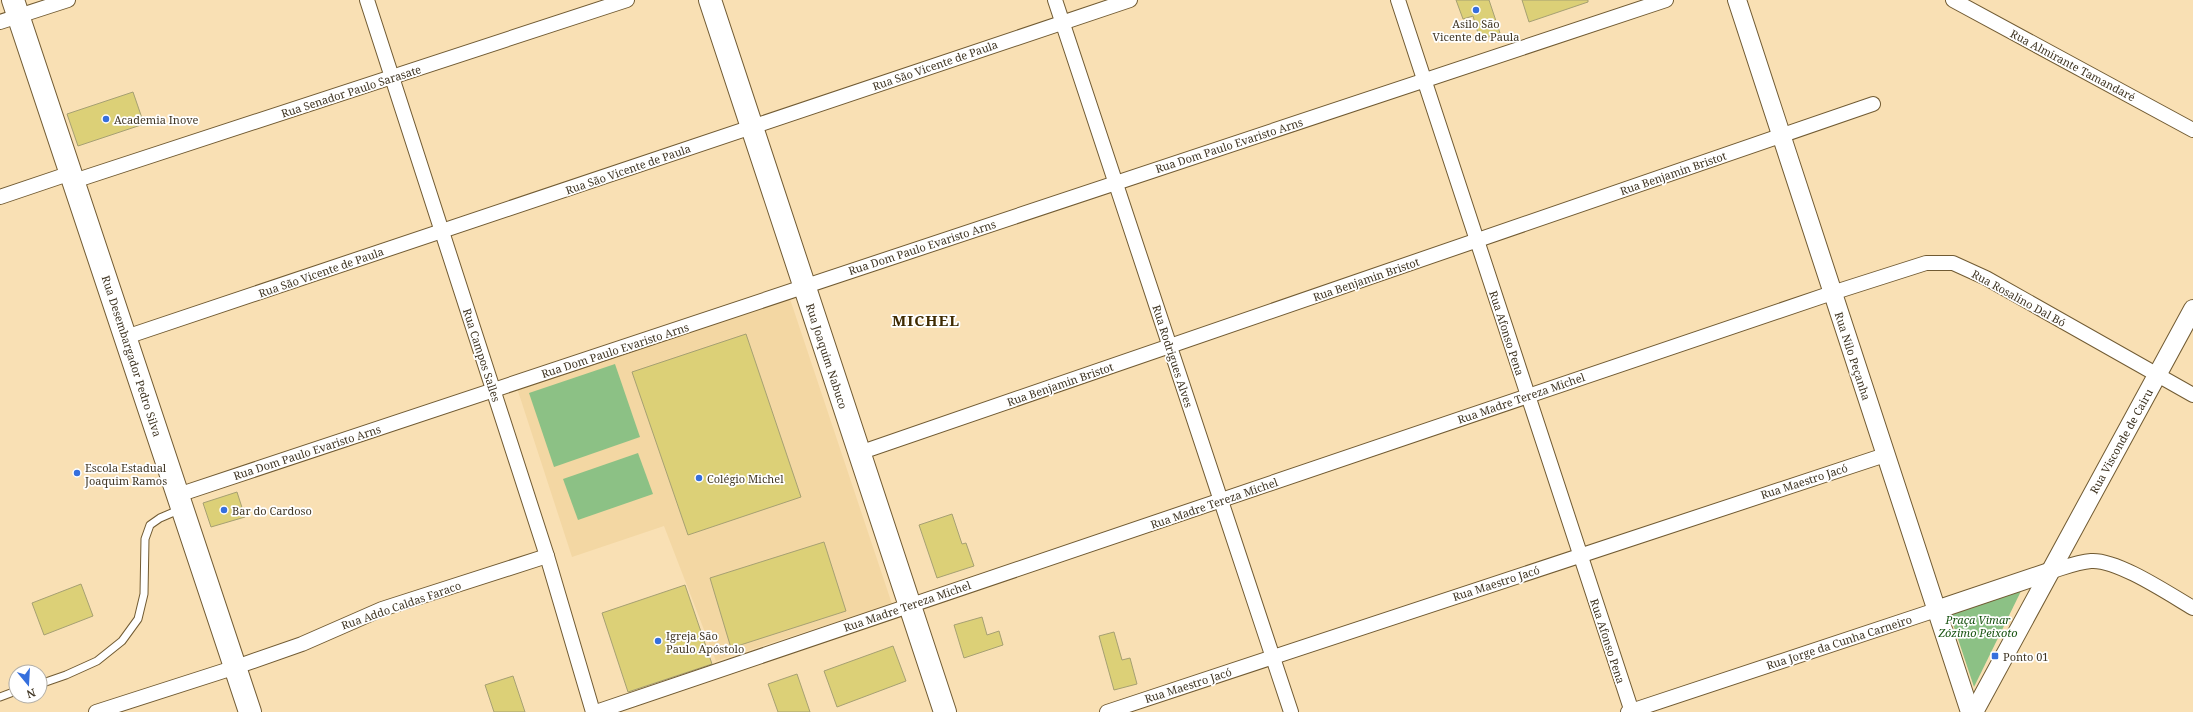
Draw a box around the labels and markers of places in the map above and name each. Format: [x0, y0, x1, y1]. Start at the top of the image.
marker: Asilo São Vicente de Paula [1471, 5, 1481, 15]
place label: Asilo São Vicente de Paula [1433, 16, 1519, 44]
place label: Academia Inove [114, 112, 199, 127]
marker: Academia Inove [101, 114, 111, 124]
place label: Escola Estadual Joaquim Ramos [84, 460, 167, 488]
marker: Escola Estadual Joaquim Ramos [72, 468, 82, 478]
place label: Colégio Michel [707, 471, 784, 486]
marker: Colégio Michel [694, 473, 704, 483]
place label: Bar do Cardoso [232, 503, 312, 518]
marker: Bar do Cardoso [219, 505, 229, 515]
place label: Igreja São Paulo Apóstolo [666, 628, 744, 656]
marker: Igreja São Paulo Apóstolo [653, 636, 663, 646]
place label: Ponto 01 [2003, 649, 2048, 664]
marker: Ponto 01 [1990, 651, 2000, 661]

